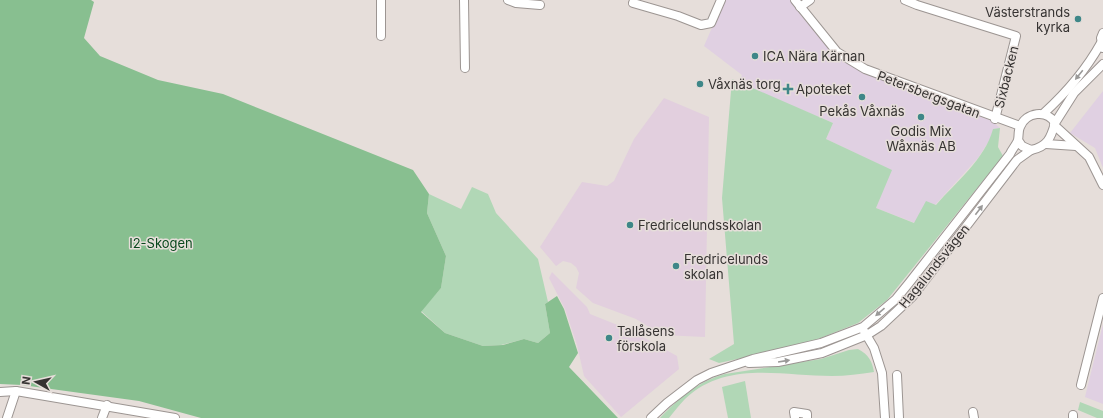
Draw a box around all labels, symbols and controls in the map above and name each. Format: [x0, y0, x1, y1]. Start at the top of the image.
place label: Västerstrands kyrka [985, 4, 1070, 35]
marker: Västerstrands kyrka [1073, 14, 1083, 24]
street label: Sixbacken [991, 44, 1021, 110]
place label: ICA Nära Kärnan [763, 48, 865, 64]
marker: ICA Nära Kärnan [750, 51, 760, 61]
street label: Petersbergsgatan [875, 67, 983, 121]
one-way arrow [1075, 70, 1083, 81]
place label: Våxnäs torg [708, 76, 781, 92]
marker: Våxnäs torg [695, 79, 705, 89]
place label: Apoteket [796, 81, 851, 97]
marker: Apoteket [783, 84, 793, 94]
marker: Pekås Våxnäs [857, 92, 867, 102]
place label: Pekås Våxnäs [819, 103, 905, 119]
marker: Godis Mix Wåxnäs AB [916, 112, 926, 122]
place label: Godis Mix Wåxnäs AB [886, 123, 956, 154]
one-way arrow [975, 205, 983, 215]
place label: Fredricelundsskolan [638, 217, 762, 233]
marker: Fredricelundsskolan [625, 220, 635, 230]
street label: Hagalundsvägen [895, 221, 973, 311]
park label: I2-Skogen [129, 235, 193, 251]
place label: Fredricelunds skolan [684, 251, 768, 282]
marker: Fredricelunds skolan [671, 261, 681, 271]
one-way arrow [875, 308, 886, 317]
place label: Tallåsens förskola [617, 323, 674, 354]
marker: Tallåsens förskola [604, 333, 614, 343]
one-way arrow [778, 358, 791, 364]
north arrow [16, 362, 56, 402]
text: N [19, 375, 34, 386]

